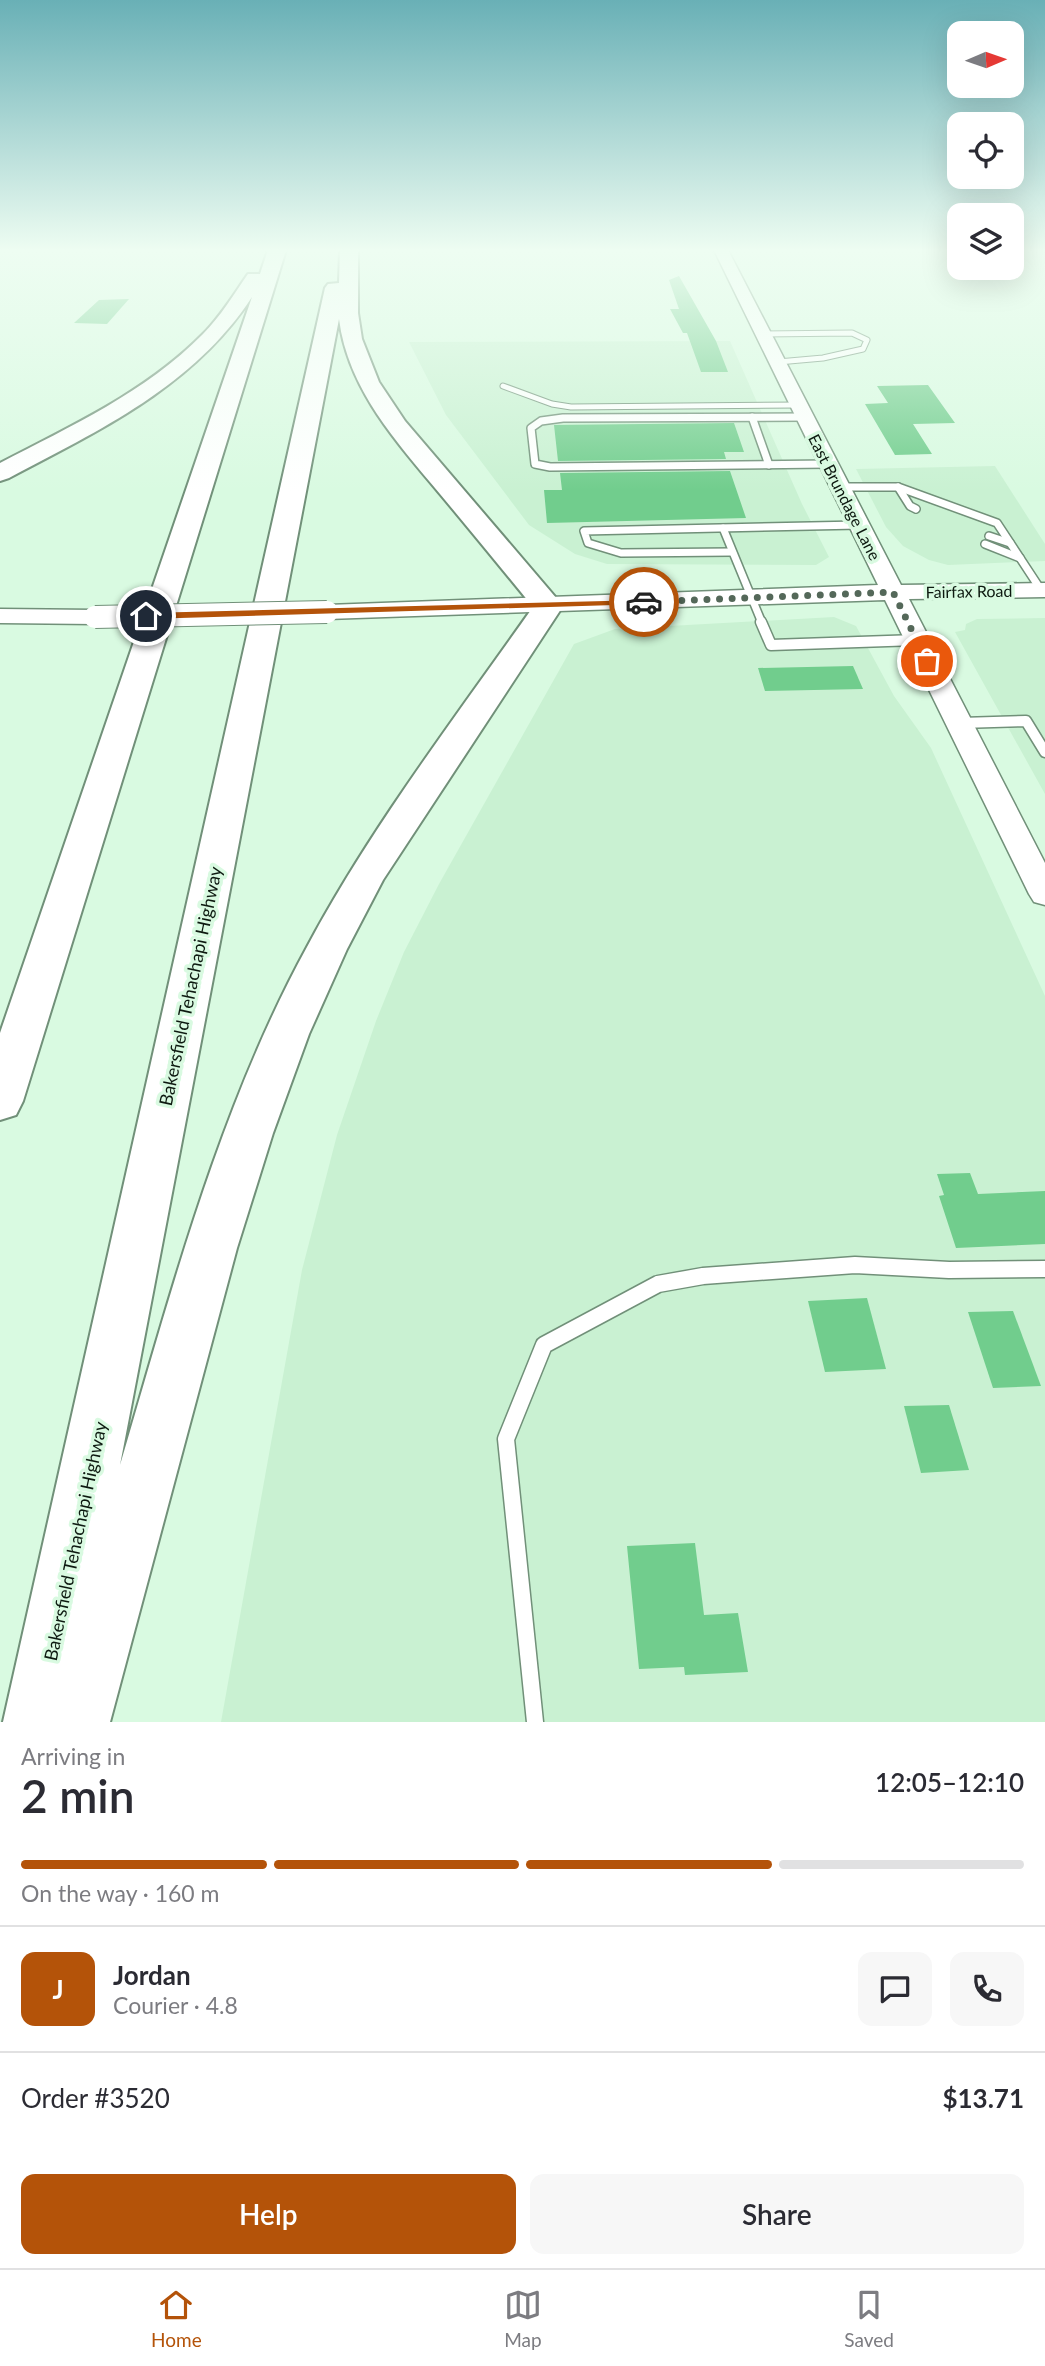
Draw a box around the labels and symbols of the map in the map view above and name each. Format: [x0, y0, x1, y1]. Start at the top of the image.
north arrow [947, 21, 1024, 98]
street label: East Brundage Lane [805, 431, 885, 563]
courier [609, 567, 679, 637]
street label: Fairfax Road [926, 581, 1012, 601]
pin [116, 586, 176, 646]
pin [897, 631, 957, 691]
street label: Bakersfield Tehachapi Highway [154, 864, 226, 1108]
street label: Bakersfield Tehachapi Highway [39, 1419, 111, 1663]

